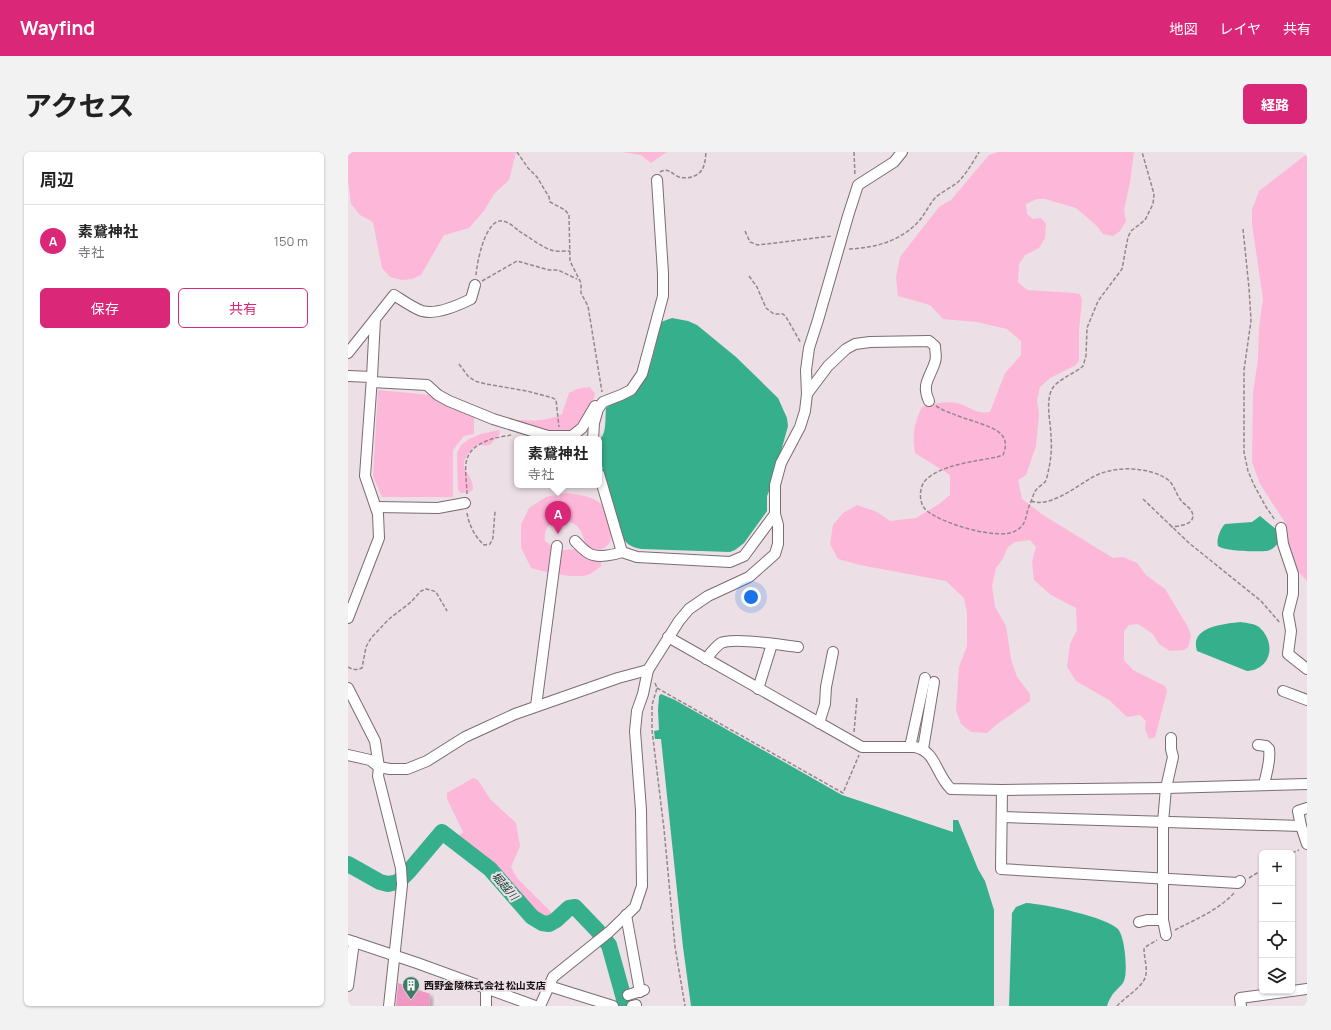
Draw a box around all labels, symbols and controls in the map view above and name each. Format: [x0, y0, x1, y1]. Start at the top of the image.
text: Wayfind [20, 15, 95, 41]
text: 地図 [1169, 19, 1197, 38]
text: レイヤ [1219, 19, 1261, 38]
text: 共有 [1283, 19, 1311, 38]
button: 経路 [1243, 84, 1307, 124]
text: アクセス [24, 86, 135, 124]
text: 周辺 [40, 168, 74, 191]
text: 素鵞神社 [78, 221, 138, 242]
text: A [49, 232, 57, 250]
text: 150 m [274, 232, 308, 250]
text: 寺社 [78, 243, 104, 261]
button: 保存 [40, 288, 170, 328]
button: 共有 [178, 288, 308, 328]
popup [514, 436, 602, 488]
text: 素鵞神社 [528, 443, 588, 464]
text: 寺社 [528, 465, 554, 483]
pin: A [545, 501, 571, 534]
your location [741, 587, 761, 607]
map controls [1259, 850, 1295, 994]
button: + [1259, 850, 1295, 886]
water label: 堀越川 [489, 868, 523, 904]
button: − [1259, 886, 1295, 922]
button: locate [1259, 922, 1295, 958]
button: layers [1259, 958, 1295, 994]
building icon: 西野金陵株式会社 松山支店 [401, 975, 421, 1000]
place label: 西野金陵株式会社 松山支店 [424, 978, 546, 992]

